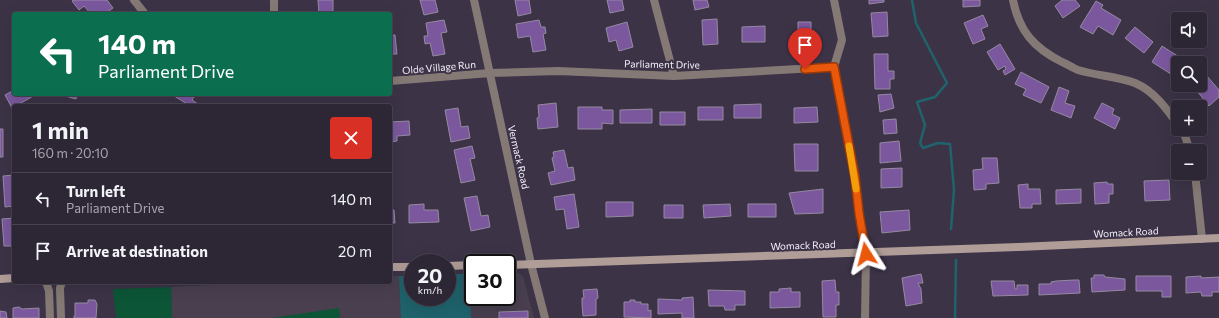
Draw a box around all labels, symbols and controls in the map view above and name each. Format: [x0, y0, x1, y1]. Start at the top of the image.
map controls [1171, 12, 1207, 180]
button: sound [1171, 12, 1207, 48]
text: 140 m [98, 26, 176, 60]
icon: left [32, 28, 84, 80]
pin [788, 28, 822, 69]
icon: arrive [794, 34, 816, 56]
button: search [1171, 56, 1207, 92]
street label: Parliament Drive [624, 57, 700, 71]
street label: Olde Village Run [402, 58, 476, 76]
text: Parliament Drive [98, 60, 234, 82]
button: + [1171, 100, 1207, 136]
text: 1 min [32, 115, 89, 144]
button: close [330, 117, 372, 159]
street label: Vermack Road [506, 124, 532, 190]
button: − [1171, 144, 1207, 180]
text: 160 m · 20:10 [32, 145, 109, 161]
text: Turn left [66, 182, 125, 200]
icon: left [32, 188, 54, 210]
text: 140 m [331, 190, 372, 208]
text: Parliament Drive [66, 200, 164, 216]
street label: Womack Road [1093, 224, 1159, 240]
position arrow [845, 233, 887, 275]
street label: Womack Road [770, 238, 836, 252]
icon: arrive [32, 240, 54, 262]
text: Arrive at destination [66, 242, 208, 260]
text: 20 m [338, 242, 372, 260]
speed limit sign: 30 [464, 254, 516, 306]
text: 20 [418, 263, 442, 287]
text: km/h [418, 284, 442, 296]

